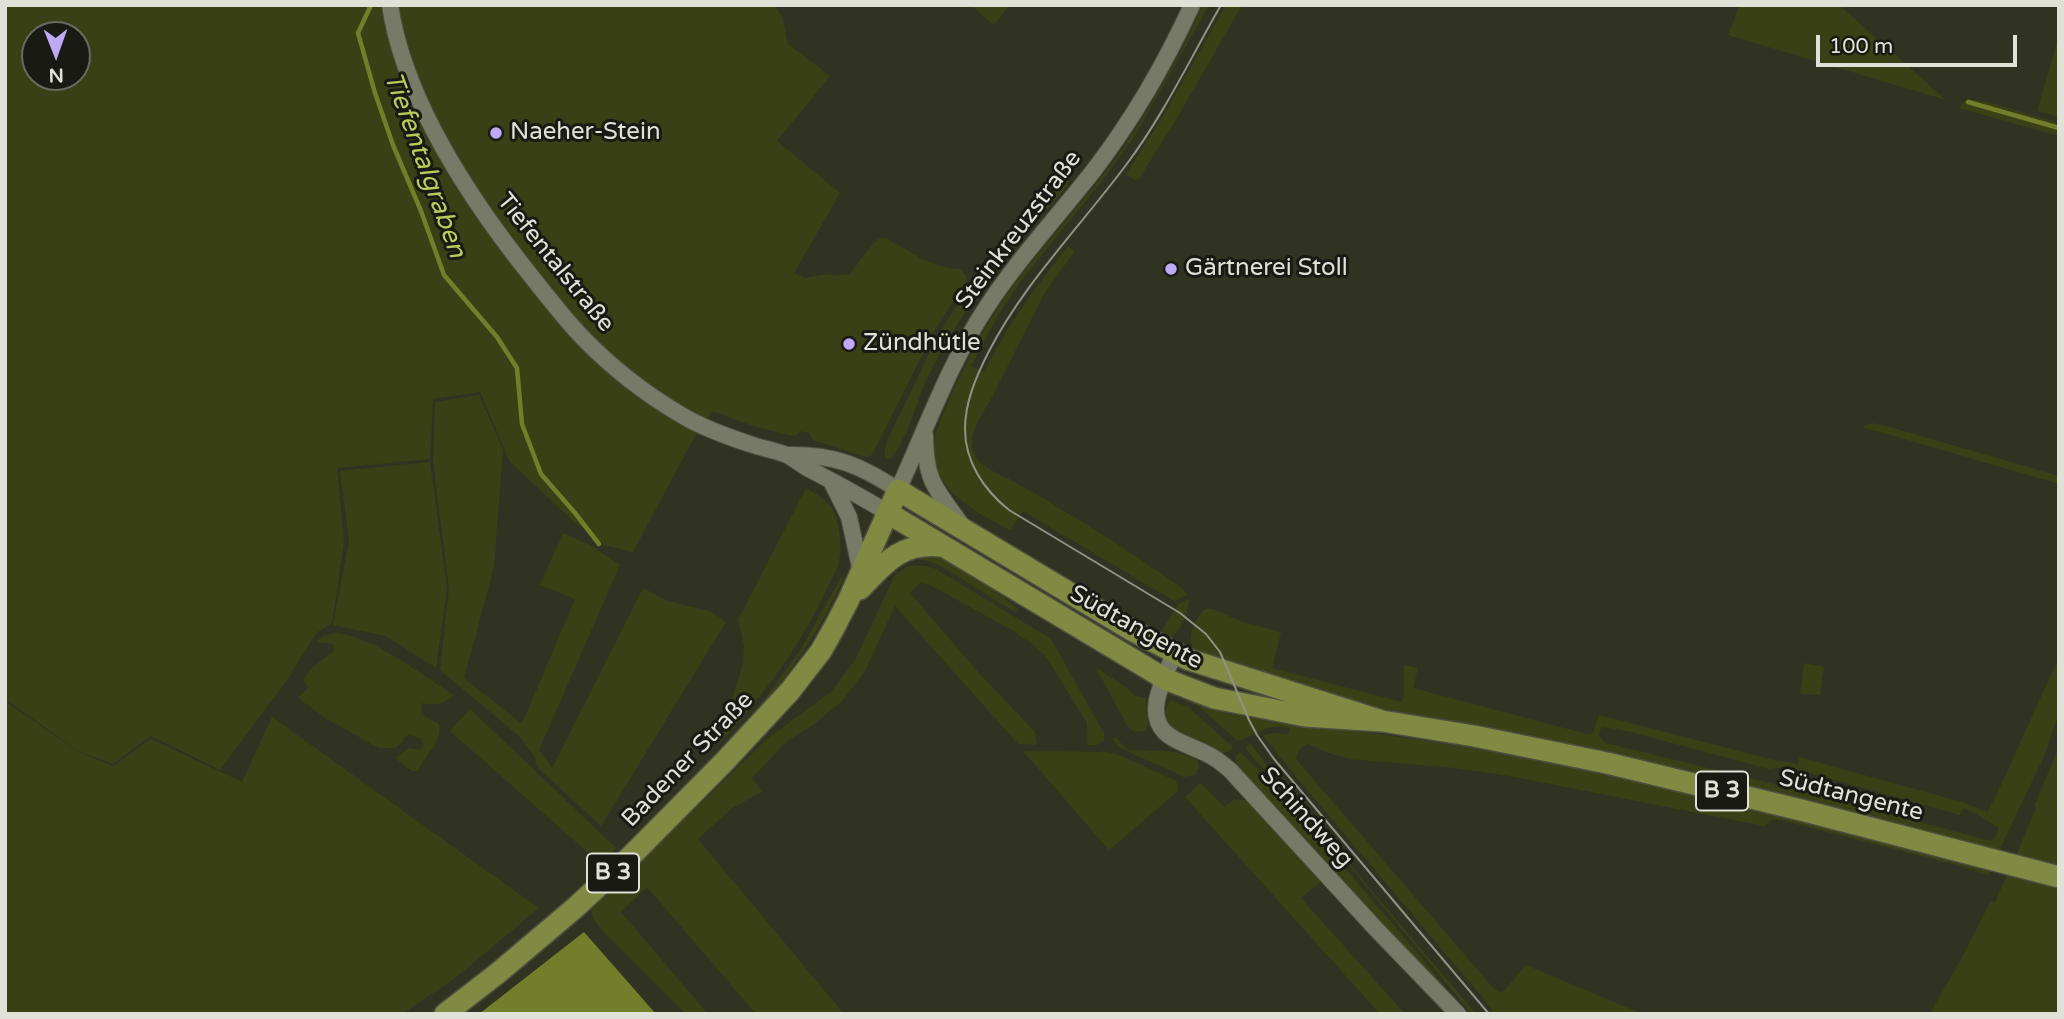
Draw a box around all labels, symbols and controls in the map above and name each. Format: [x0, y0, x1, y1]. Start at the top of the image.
north arrow [21, 21, 91, 91]
scale bar [1819, 21, 2020, 65]
text: 100 m [1829, 34, 1893, 59]
text: N [49, 64, 64, 86]
water label: Tiefentalgraben [376, 68, 472, 262]
place label: Naeher-Stein [510, 119, 661, 147]
marker: Naeher-Stein [488, 125, 504, 141]
street label: Steinkreuzstraße [950, 145, 1088, 315]
street label: Tiefentalstraße [490, 188, 620, 338]
place label: Gärtnerei Stoll [1185, 255, 1348, 283]
marker: Gärtnerei Stoll [1163, 261, 1179, 277]
place label: Zündhütle [863, 330, 981, 358]
marker: Zündhütle [841, 336, 857, 352]
street label: Südtangente [1065, 580, 1207, 676]
street label: Badener Straße [616, 686, 760, 834]
street label: Schindweg [1253, 762, 1359, 874]
street label: Südtangente [1776, 764, 1926, 828]
road number: B 3 [1696, 772, 1748, 810]
road number: B 3 [587, 853, 639, 892]

